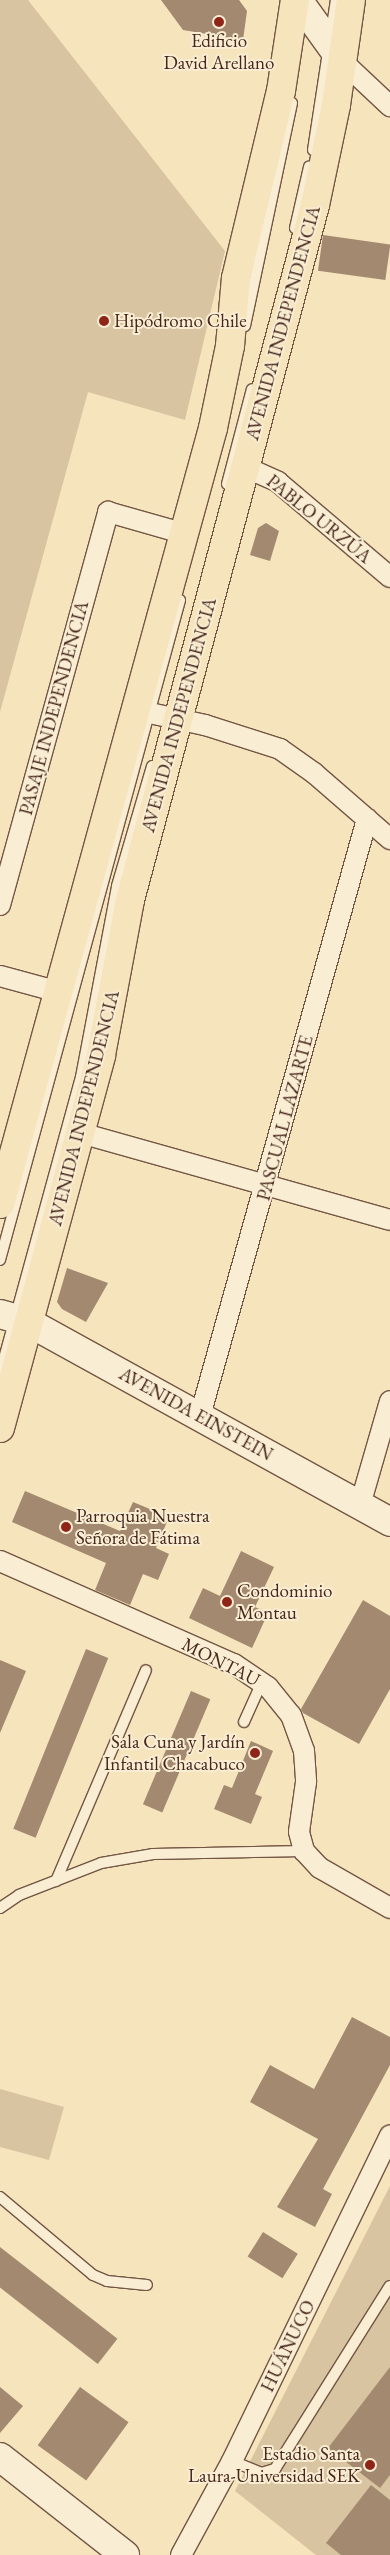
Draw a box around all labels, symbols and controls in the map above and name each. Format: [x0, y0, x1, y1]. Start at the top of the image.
marker: Edificio David Arellano [213, 16, 225, 28]
place label: Edificio David Arellano [164, 30, 274, 74]
street label: AVENIDA INDEPENDENCIA [241, 203, 325, 443]
place label: Hipódromo Chile [114, 310, 247, 332]
marker: Hipódromo Chile [98, 315, 110, 327]
street label: PABLO URZÚA [262, 470, 376, 568]
street label: AVENIDA INDEPENDENCIA [137, 595, 221, 835]
street label: PASAJE INDEPENDENCIA [14, 598, 94, 818]
street label: AVENIDA INDEPENDENCIA [44, 988, 124, 1228]
street label: PASCUAL LAZARTE [252, 1033, 318, 1203]
street label: AVENIDA EINSTEIN [115, 1362, 277, 1466]
place label: Parroquia Nuestra Señora de Fátima [76, 1505, 210, 1549]
marker: Parroquia Nuestra Señora de Fátima [60, 1521, 72, 1533]
place label: Condominio Montau [237, 1580, 332, 1624]
marker: Condominio Montau [221, 1596, 233, 1608]
street label: MONTAU [178, 1633, 264, 1691]
place label: Sala Cuna y Jardín Infantil Chacabuco [104, 1731, 245, 1775]
marker: Sala Cuna y Jardín Infantil Chacabuco [249, 1747, 261, 1759]
street label: HUÁNUCO [256, 2296, 320, 2396]
place label: Estadio Santa Laura-Universidad SEK [188, 2443, 360, 2487]
marker: Estadio Santa Laura-Universidad SEK [364, 2459, 376, 2471]

